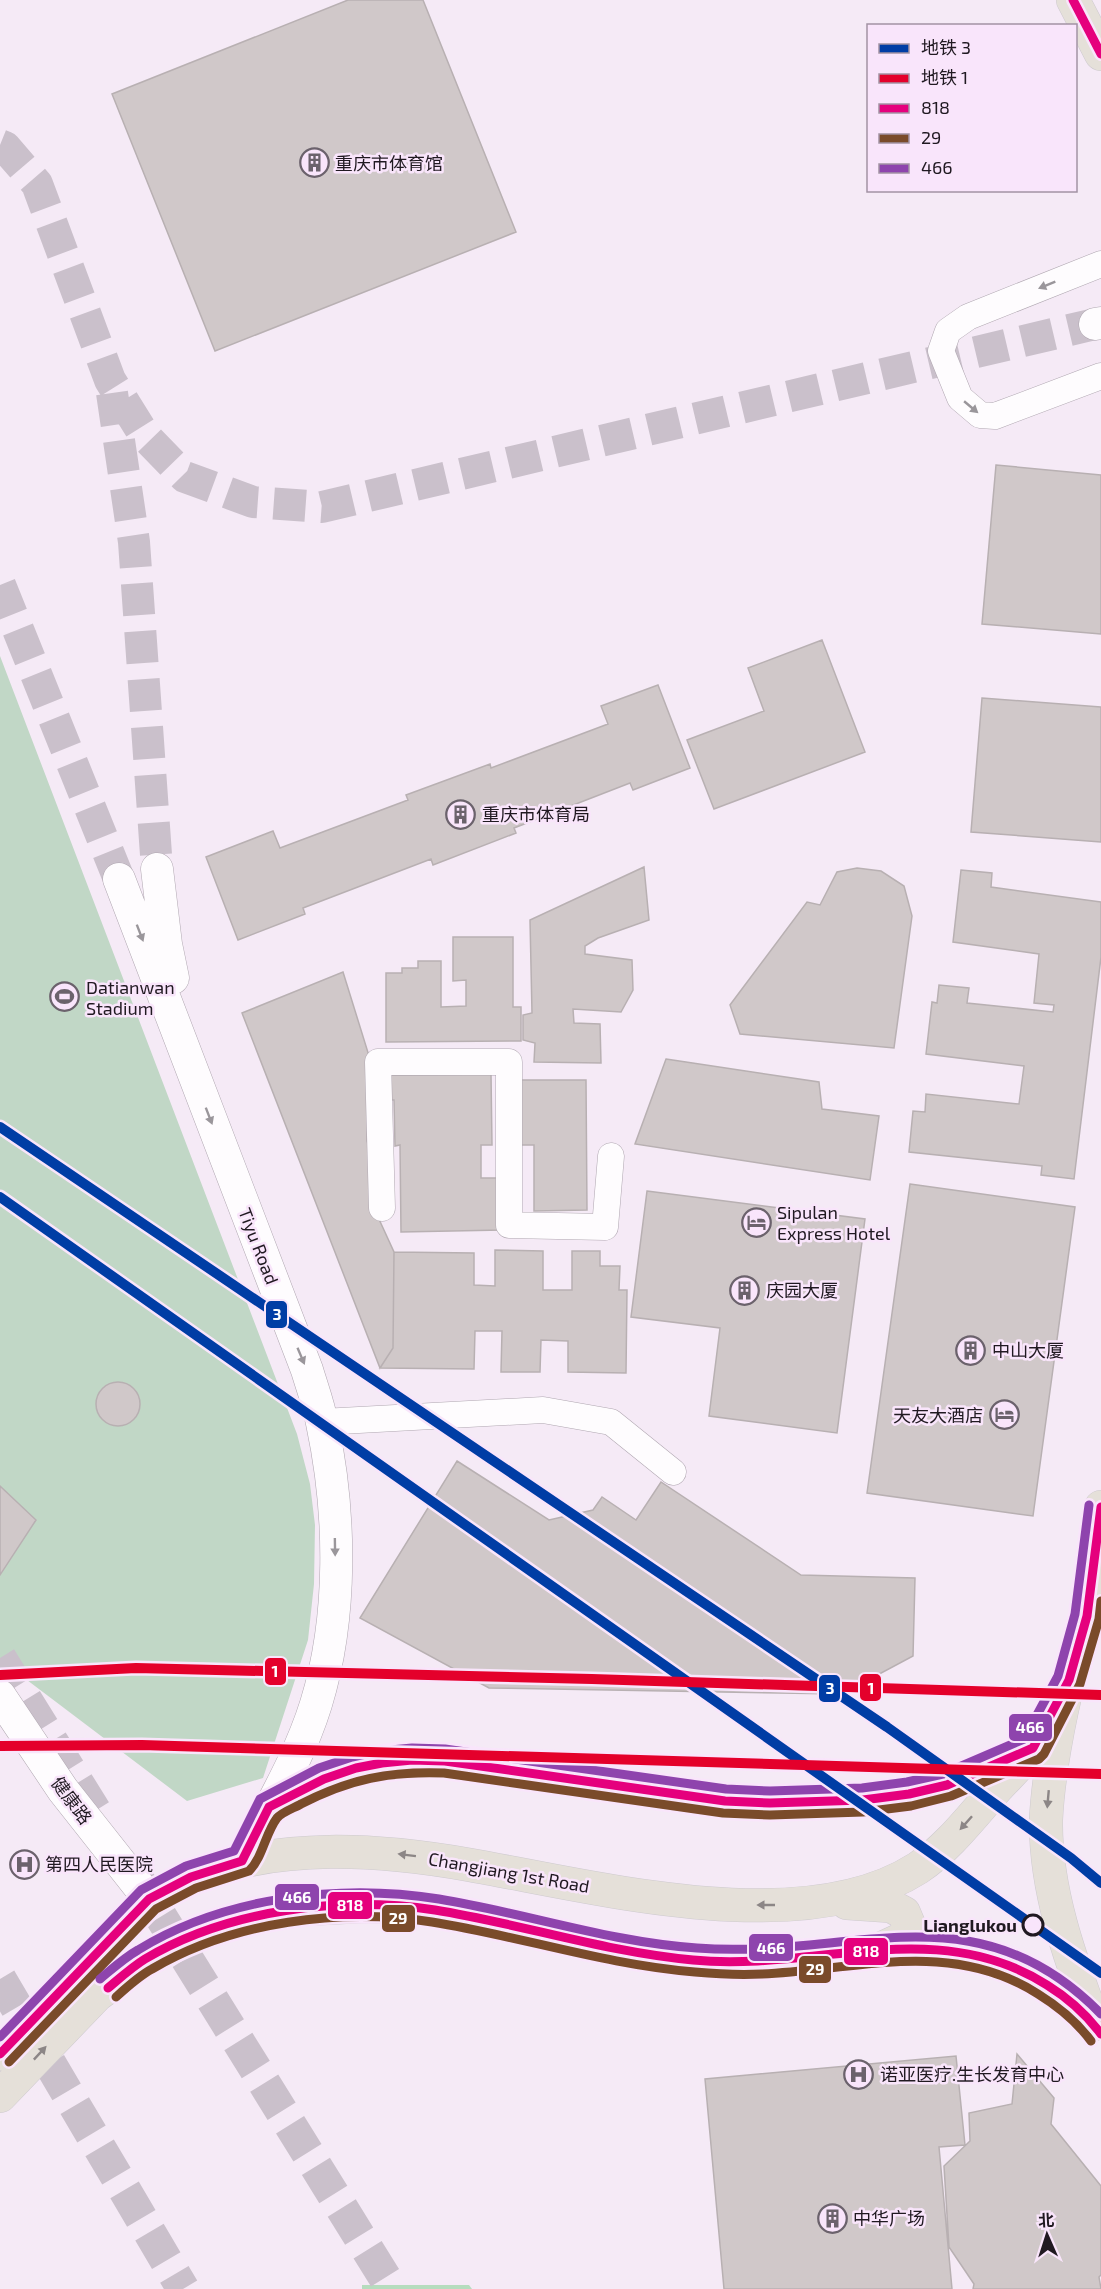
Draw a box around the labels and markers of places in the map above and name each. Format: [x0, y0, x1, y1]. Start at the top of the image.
building icon: 重庆市体育馆 [298, 147, 330, 179]
place label: 重庆市体育馆 [335, 152, 443, 174]
building icon: 重庆市体育局 [445, 798, 477, 830]
place label: 重庆市体育局 [482, 803, 590, 825]
place label: Datianwan Stadium [86, 976, 175, 1019]
sports icon: Datianwan Stadium [49, 981, 81, 1013]
place label: Sipulan Express Hotel [777, 1201, 891, 1244]
hotel icon: Sipulan Express Hotel [740, 1206, 772, 1238]
building icon: 庆园大厦 [729, 1274, 761, 1306]
place label: 庆园大厦 [766, 1279, 838, 1301]
building icon: 中山大厦 [955, 1334, 987, 1366]
place label: 中山大厦 [992, 1339, 1064, 1361]
hotel icon: 天友大酒店 [988, 1399, 1020, 1431]
place label: 天友大酒店 [893, 1404, 983, 1426]
hospital icon: 第四人民医院 [8, 1848, 40, 1880]
place label: 第四人民医院 [45, 1853, 153, 1875]
place label: Lianglukou [923, 1914, 1017, 1936]
marker: Lianglukou [1022, 1914, 1044, 1936]
hospital icon: 诺亚医疗.生长发育中心 [843, 2058, 875, 2090]
place label: 诺亚医疗.生长发育中心 [880, 2063, 1064, 2085]
building icon: 中华广场 [816, 2202, 848, 2234]
place label: 中华广场 [853, 2207, 925, 2229]

